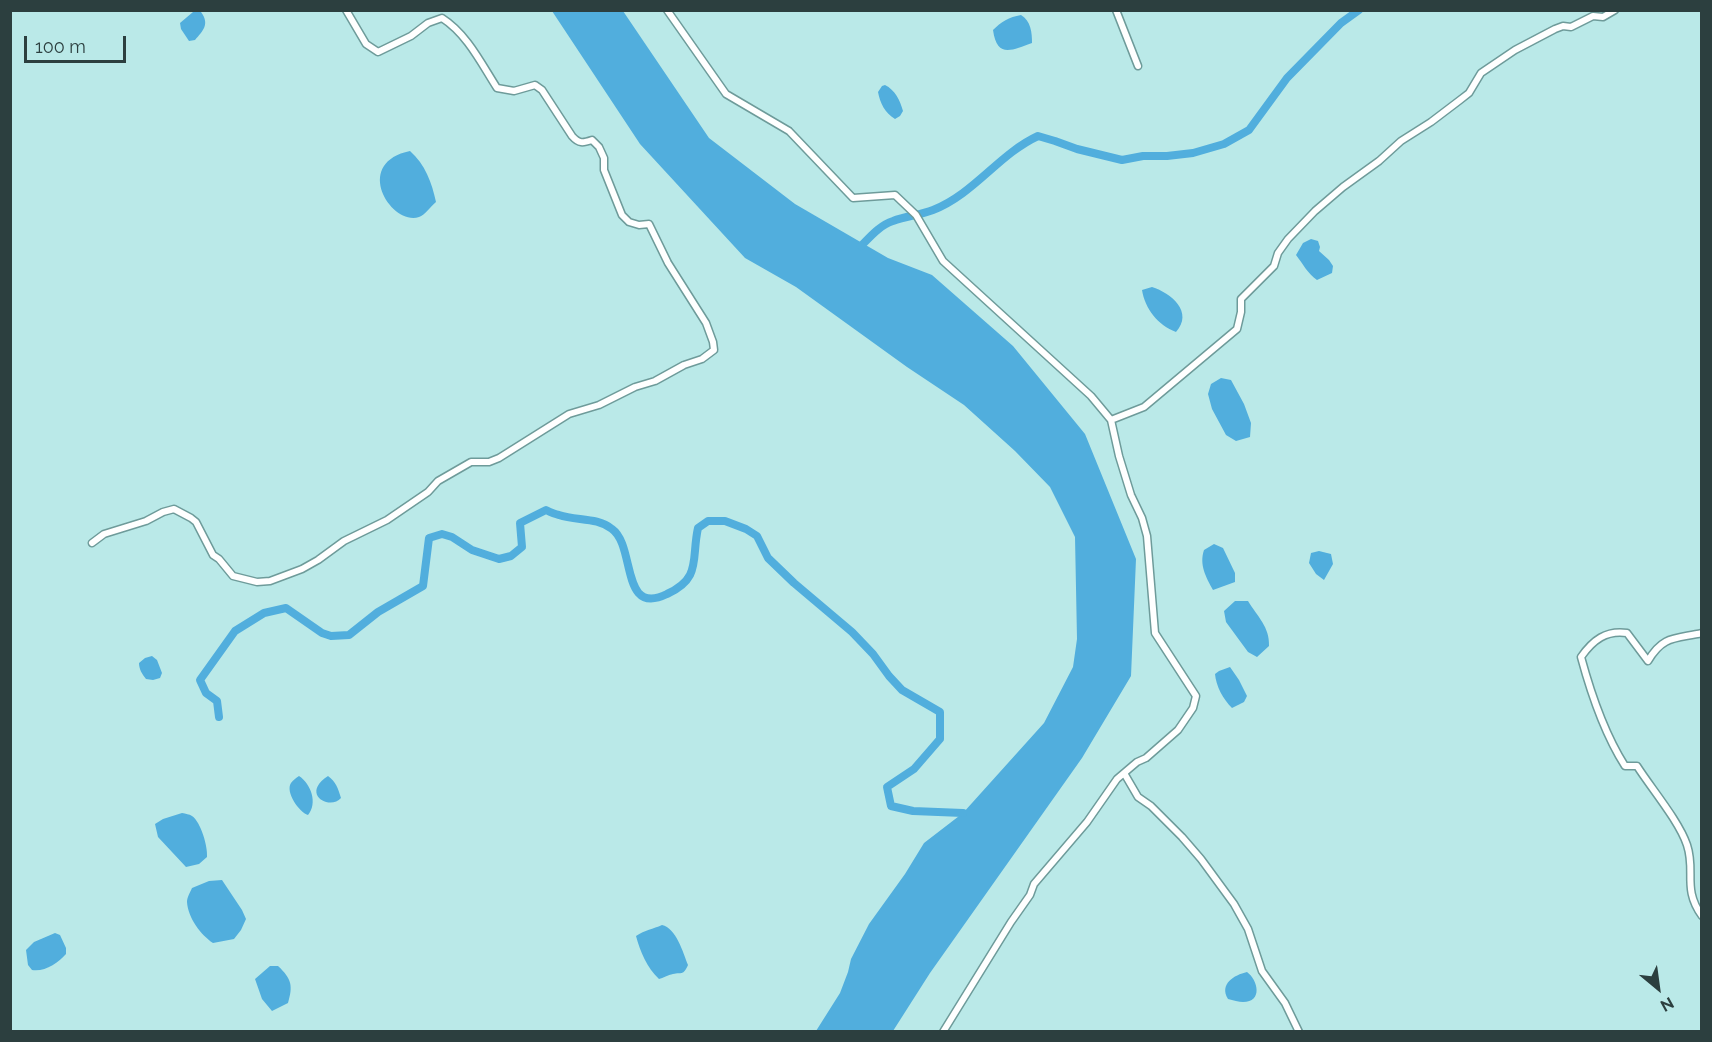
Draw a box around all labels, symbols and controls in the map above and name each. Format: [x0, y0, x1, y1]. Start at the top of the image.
scale bar [27, 24, 129, 62]
text: 100 m [35, 36, 86, 57]
north arrow [1628, 958, 1688, 1018]
text: N [1657, 993, 1677, 1015]

